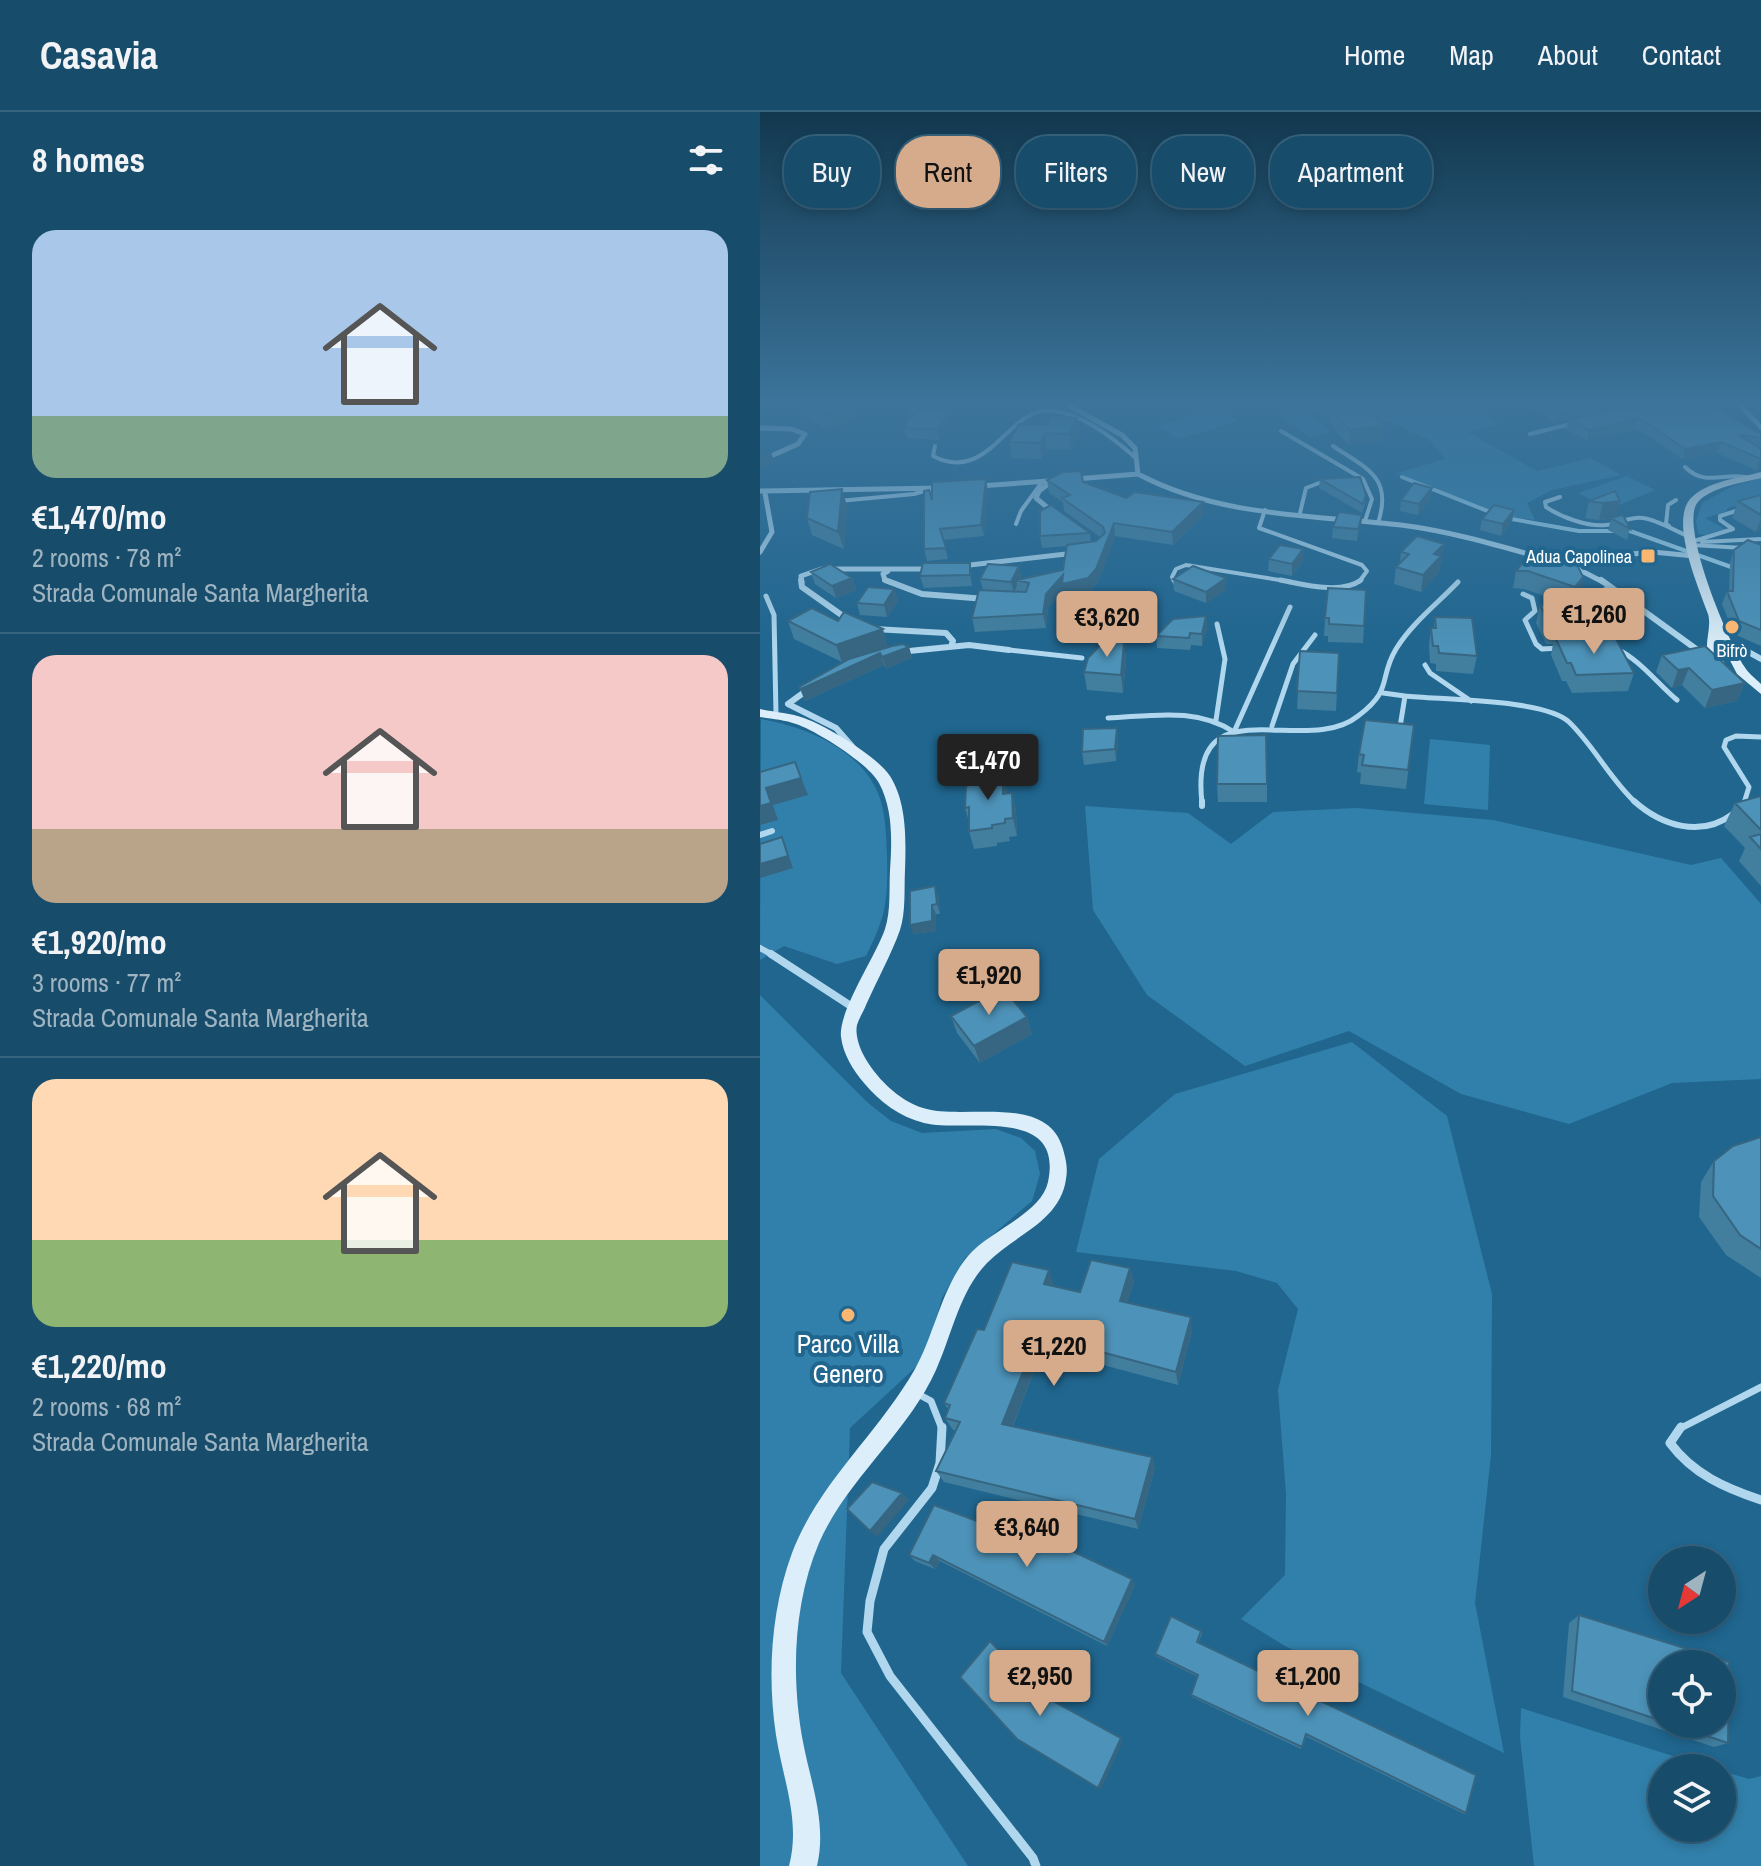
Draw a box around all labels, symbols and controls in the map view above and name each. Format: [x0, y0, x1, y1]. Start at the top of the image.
text: Casavia [40, 30, 158, 81]
text: Home [1344, 36, 1405, 74]
text: Map [1449, 36, 1494, 74]
text: About [1538, 36, 1598, 74]
text: Contact [1642, 36, 1721, 74]
chip: Buy [784, 136, 880, 208]
chip: Rent [896, 136, 1000, 208]
chip: Filters [1016, 136, 1136, 208]
chip: New [1152, 136, 1254, 208]
chip: Apartment [1270, 136, 1432, 208]
text: 8 homes [32, 137, 145, 183]
icon: filters [684, 138, 728, 182]
icon: home [308, 282, 452, 426]
text: €1,470/mo [32, 494, 167, 540]
text: 2 rooms · 78 m² [32, 540, 181, 575]
place label: Adua Capolinea [1525, 544, 1632, 569]
marker: Adua Capolinea [1639, 547, 1657, 565]
text: Strada Comunale Santa Margherita [32, 575, 369, 610]
pin: €1,260 [1529, 588, 1659, 656]
pin: €3,620 [1042, 591, 1172, 659]
text: €1,260 [1561, 596, 1627, 631]
text: €3,620 [1074, 599, 1140, 634]
marker: Bifrò [1723, 618, 1741, 636]
place label: Bifrò [1716, 638, 1748, 663]
icon: home [308, 707, 452, 851]
pin: €1,470 [923, 734, 1053, 802]
text: €1,470 [955, 742, 1021, 777]
text: €1,920/mo [32, 919, 167, 965]
pin: €1,920 [924, 949, 1054, 1017]
text: €1,920 [956, 957, 1022, 992]
text: 3 rooms · 77 m² [32, 965, 181, 1000]
text: Strada Comunale Santa Margherita [32, 1000, 369, 1035]
icon: home [308, 1131, 452, 1275]
marker: Parco Villa Genero [839, 1306, 857, 1324]
pin: €1,220 [989, 1320, 1119, 1388]
place label: Parco Villa Genero [797, 1326, 900, 1391]
text: €1,220 [1021, 1328, 1087, 1363]
text: €1,220/mo [32, 1343, 167, 1389]
text: 2 rooms · 68 m² [32, 1389, 181, 1424]
text: Strada Comunale Santa Margherita [32, 1424, 369, 1459]
pin: €3,640 [962, 1501, 1092, 1569]
text: €3,640 [994, 1509, 1060, 1544]
north arrow [1648, 1546, 1736, 1634]
map controls [1648, 1546, 1736, 1842]
pin: €2,950 [975, 1650, 1105, 1718]
pin: €1,200 [1243, 1650, 1373, 1718]
button: locate [1648, 1650, 1736, 1738]
text: €2,950 [1007, 1658, 1073, 1693]
text: €1,200 [1275, 1658, 1341, 1693]
button: layers [1648, 1754, 1736, 1842]

